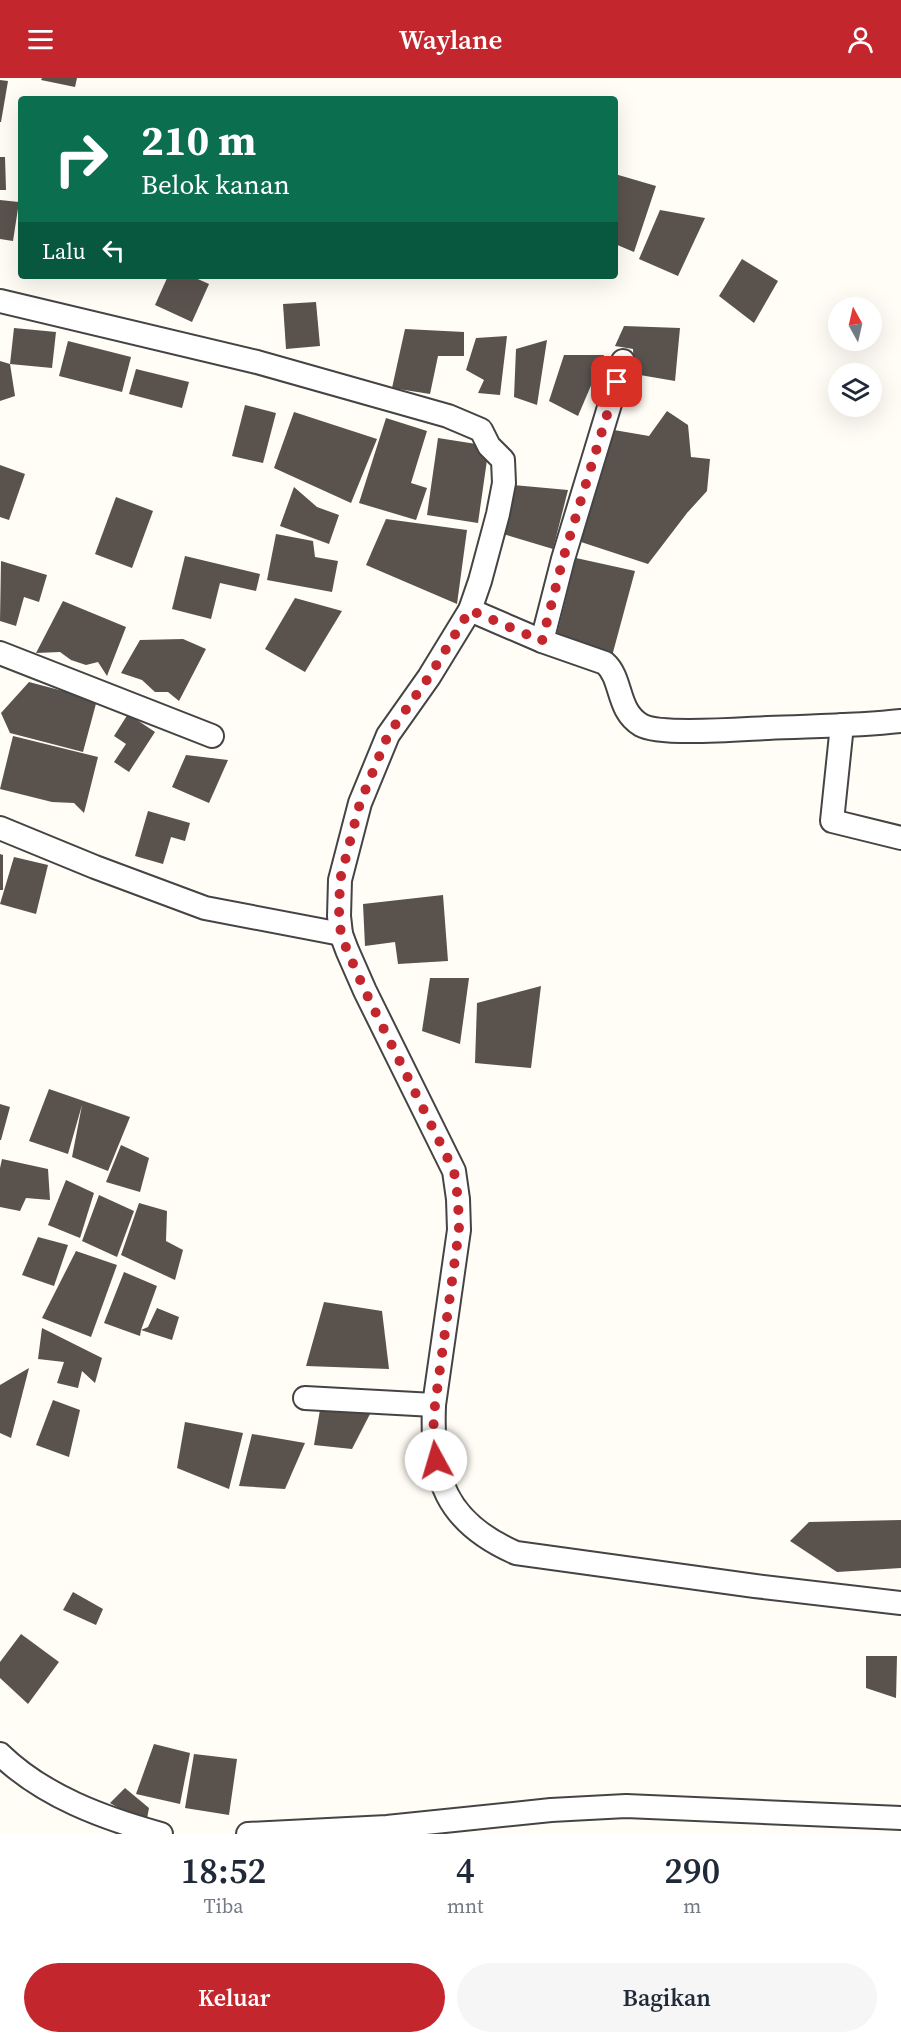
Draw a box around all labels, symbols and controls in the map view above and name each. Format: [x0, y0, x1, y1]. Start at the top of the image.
text: Waylane [399, 21, 502, 58]
icon: menu [24, 23, 57, 56]
icon: person [844, 23, 877, 56]
text: 210 m [141, 111, 256, 169]
icon: right [42, 120, 120, 198]
text: Belok kanan [141, 166, 290, 203]
icon: left [97, 234, 130, 267]
text: Lalu [42, 236, 85, 266]
north arrow [828, 297, 882, 351]
map controls [828, 297, 882, 417]
pin [591, 356, 642, 407]
button: layers [828, 363, 882, 417]
icon: arrive [600, 365, 633, 398]
position arrow [404, 1428, 468, 1492]
text: 18:52 [181, 1846, 266, 1895]
text: 4 [456, 1846, 475, 1895]
text: 290 [664, 1846, 720, 1895]
text: Tiba [204, 1892, 243, 1920]
text: mnt [447, 1892, 484, 1920]
text: m [683, 1892, 701, 1920]
button: Keluar [24, 1963, 445, 2032]
button: Bagikan [457, 1963, 877, 2032]

